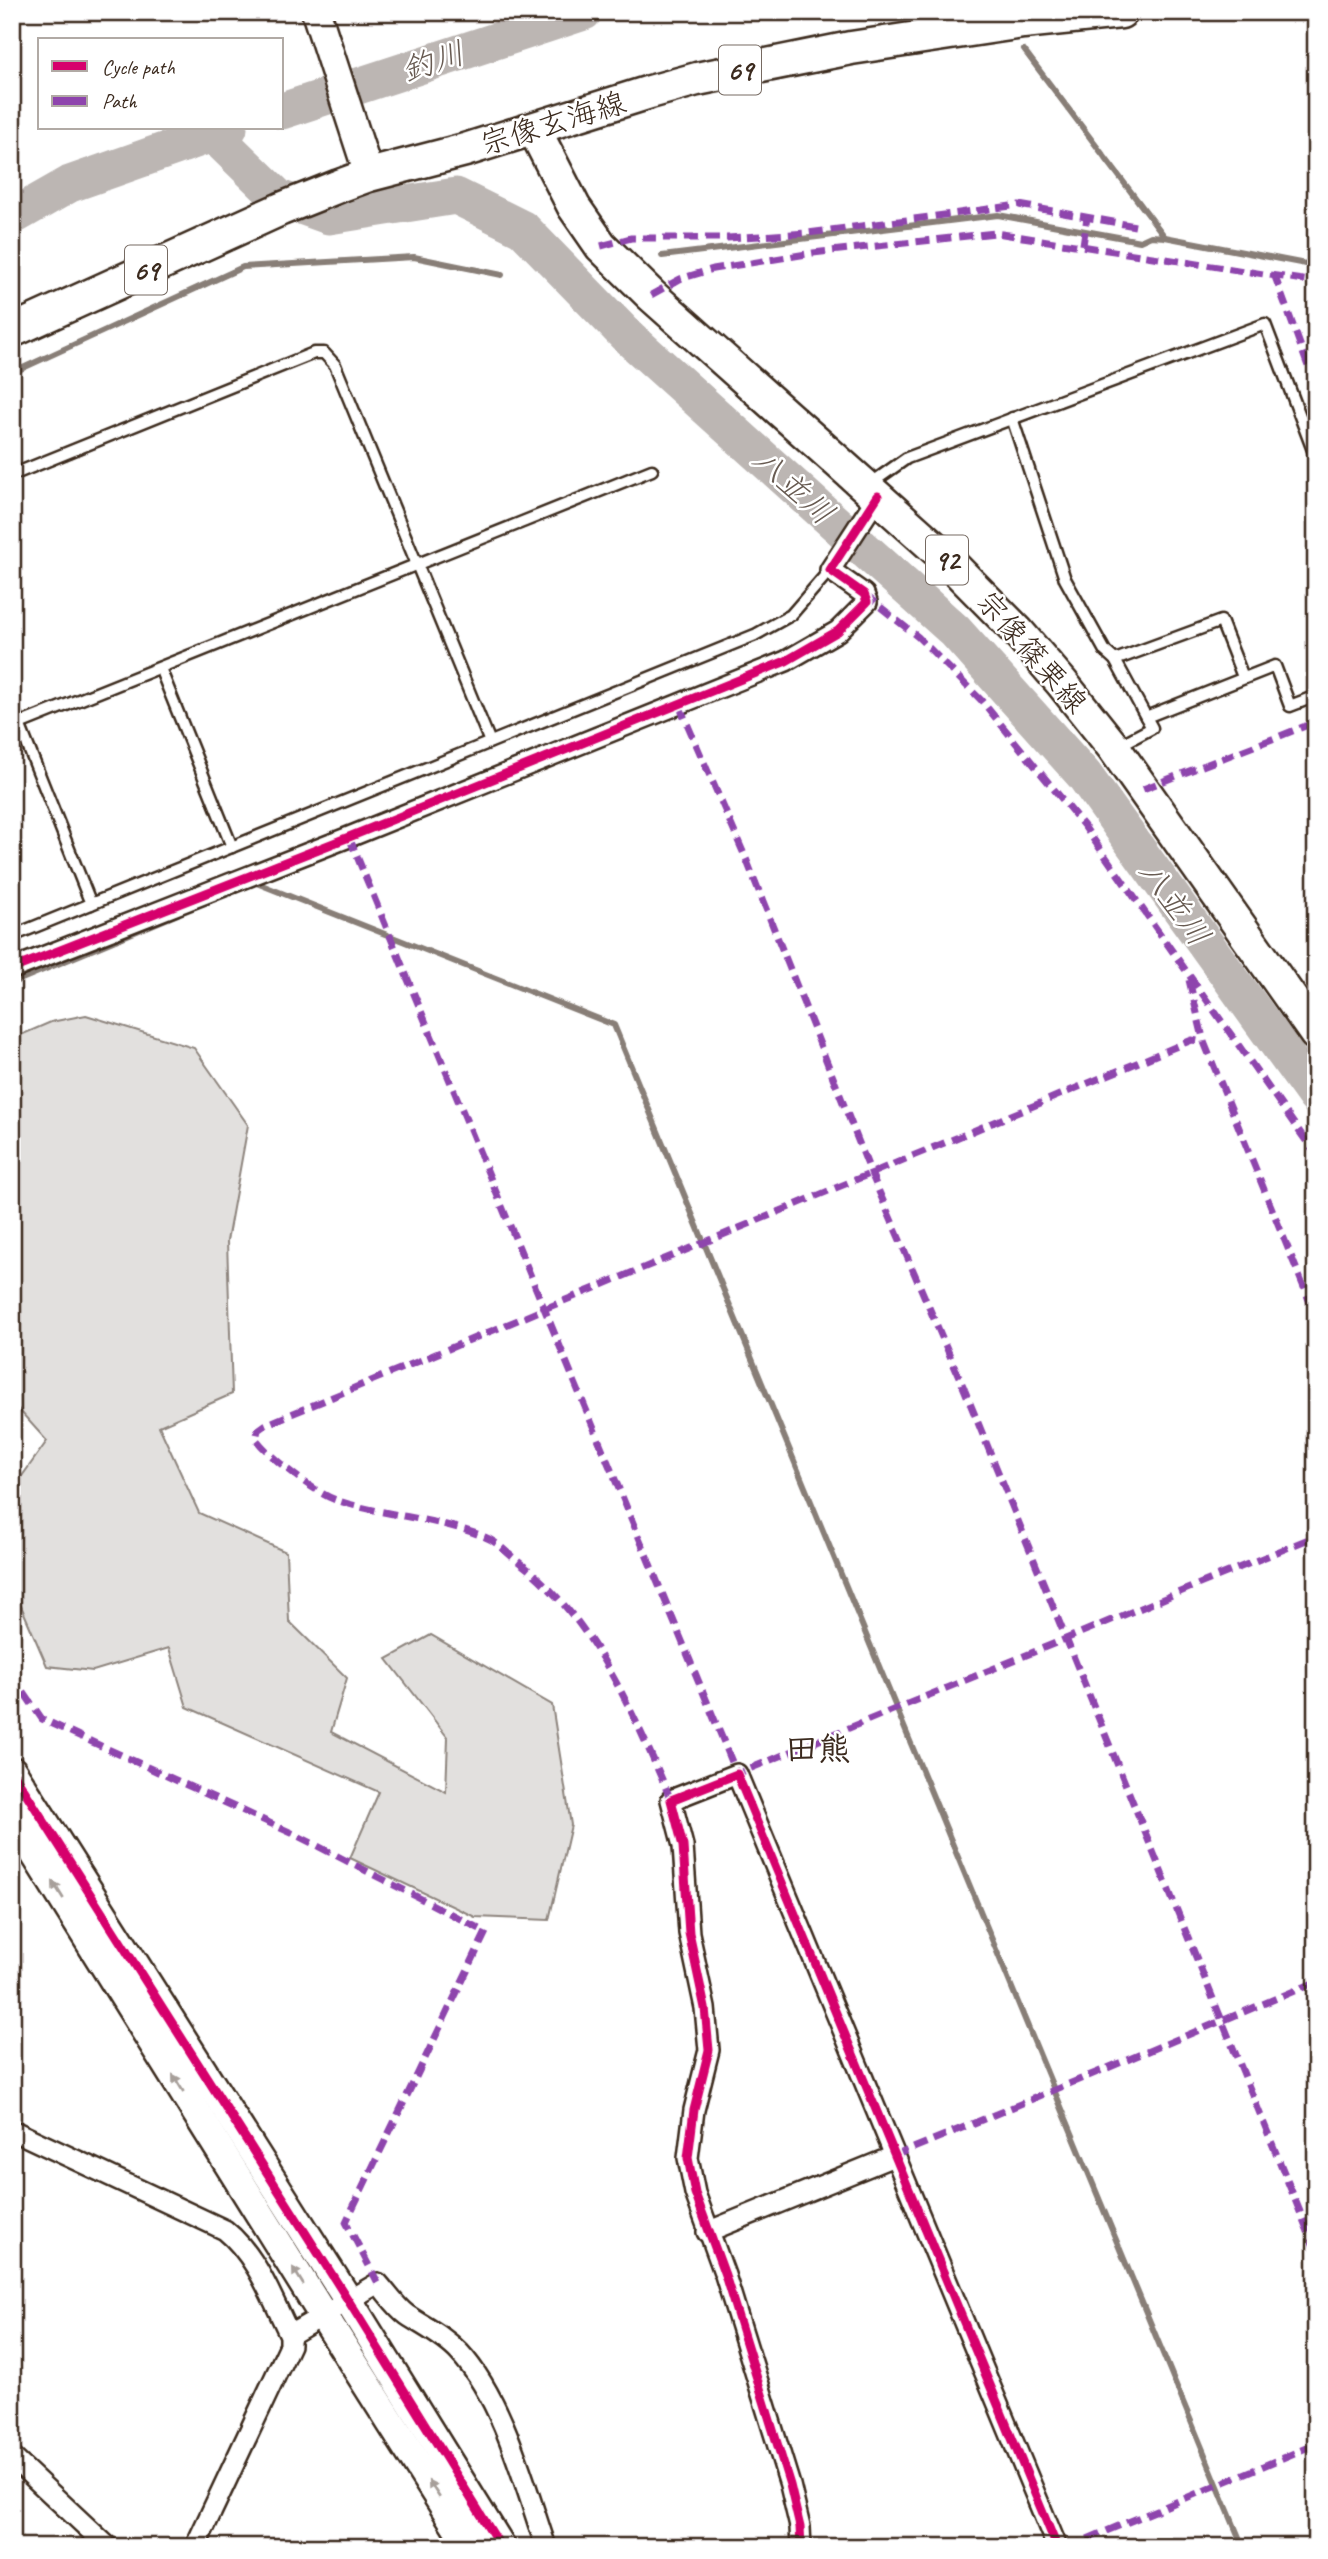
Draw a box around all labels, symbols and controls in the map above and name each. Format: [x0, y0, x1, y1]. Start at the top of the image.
water label: 釣川 [396, 32, 470, 91]
legend [38, 38, 284, 130]
road number: 69 [719, 46, 761, 94]
text: Cycle path [102, 54, 175, 80]
street label: 宗像玄海線 [476, 83, 630, 163]
text: Path [102, 88, 138, 114]
road number: 69 [125, 246, 167, 294]
water label: 八並川 [744, 439, 843, 534]
road number: 92 [926, 536, 968, 584]
street label: 宗像篠栗線 [968, 583, 1096, 721]
water label: 八並川 [1130, 852, 1219, 954]
district label: 田熊 [785, 1728, 851, 1770]
one-way arrow [52, 1881, 65, 1900]
one-way arrow [172, 2074, 185, 2093]
one-way arrow [292, 2267, 305, 2286]
one-way arrow [427, 2480, 440, 2499]

